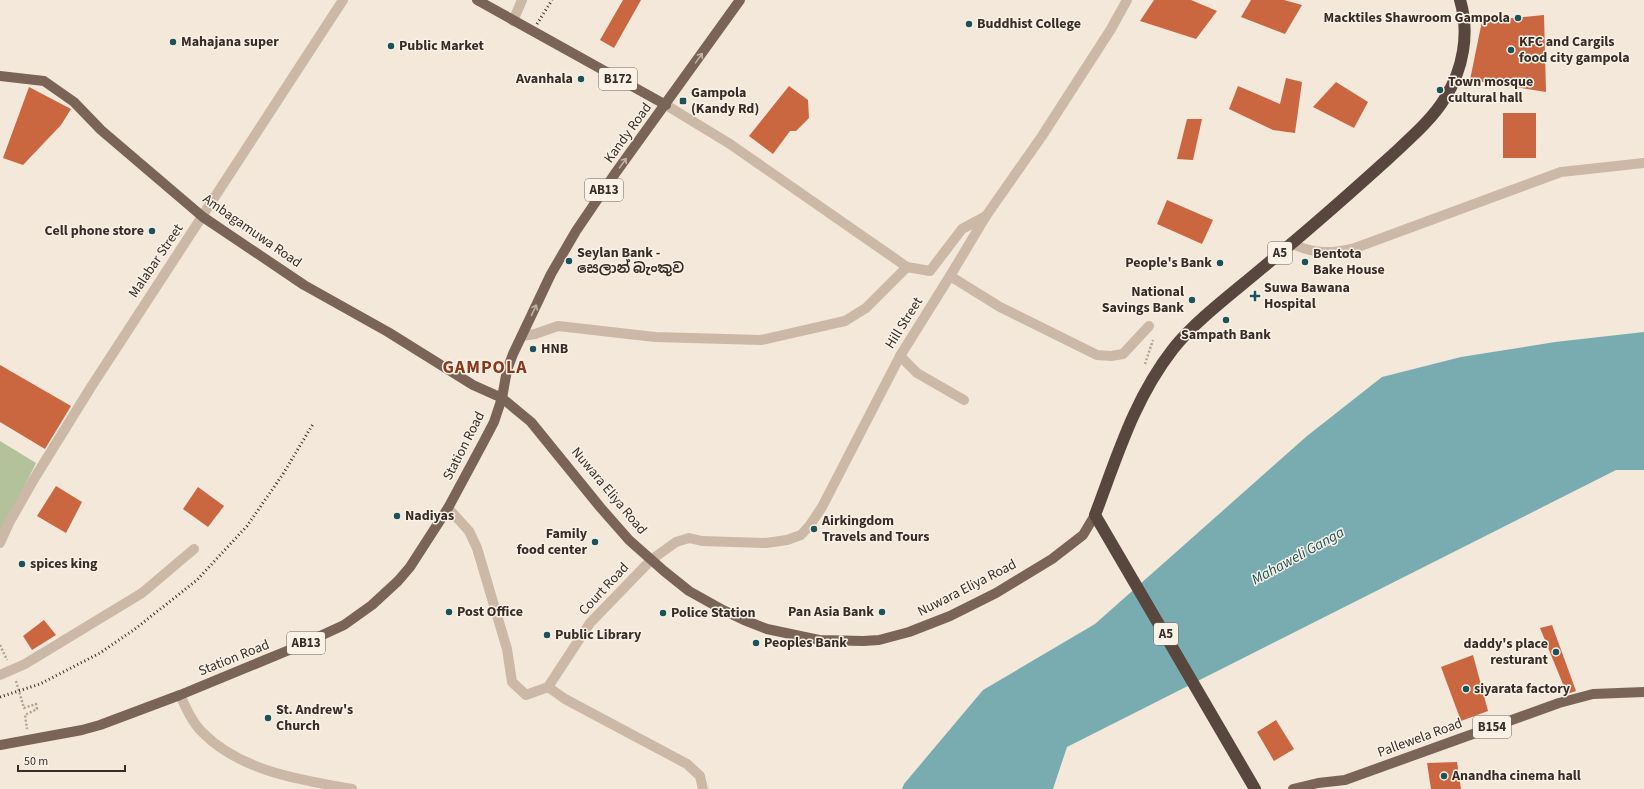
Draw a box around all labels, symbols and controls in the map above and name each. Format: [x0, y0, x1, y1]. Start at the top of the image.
place label: Macktiles Shawroom Gampola [1323, 8, 1510, 28]
marker: Macktiles Shawroom Gampola [1513, 13, 1523, 23]
place label: Buddhist College [977, 14, 1081, 34]
marker: Buddhist College [964, 19, 974, 29]
place label: Mahajana super [181, 32, 279, 52]
place label: KFC and Cargils food city gampola [1519, 32, 1630, 68]
place label: Public Market [399, 36, 485, 56]
marker: Mahajana super [168, 37, 178, 47]
marker: Public Market [386, 41, 396, 51]
marker: KFC and Cargils food city gampola [1506, 45, 1516, 55]
one-way arrow [695, 52, 703, 63]
road number: B172 [599, 68, 637, 90]
place label: Avanhala [515, 69, 573, 89]
place label: Town mosque cultural hall [1448, 72, 1533, 108]
marker: Avanhala [576, 74, 586, 84]
place label: Gampola (Kandy Rd) [691, 83, 759, 119]
marker: Town mosque cultural hall [1435, 85, 1445, 95]
marker: Gampola (Kandy Rd) [678, 96, 688, 106]
street label: Kandy Road [599, 99, 657, 167]
one-way arrow [619, 158, 627, 169]
road number: AB13 [585, 179, 623, 201]
street label: Ambagamuwa Road [198, 189, 306, 273]
street label: Malabar Street [124, 220, 188, 302]
place label: Cell phone store [44, 221, 144, 241]
marker: Cell phone store [147, 226, 157, 236]
road number: A5 [1268, 242, 1292, 264]
place label: Seylan Bank - සෙලාන් බැංකුව [577, 243, 684, 279]
place label: Bentota Bake House [1313, 244, 1385, 280]
place label: People's Bank [1125, 253, 1212, 273]
marker: Seylan Bank - සෙලාන් බැංකුව [564, 256, 574, 266]
marker: Bentota Bake House [1300, 257, 1310, 267]
marker: People's Bank [1215, 258, 1225, 268]
place label: Suwa Bawana Hospital [1264, 278, 1350, 314]
place label: National Savings Bank [1102, 282, 1184, 318]
marker: Suwa Bawana Hospital [1249, 290, 1261, 302]
street label: Hill Street [880, 293, 928, 353]
marker: National Savings Bank [1187, 295, 1197, 305]
one-way arrow [531, 304, 538, 316]
marker: Sampath Bank [1221, 315, 1231, 325]
place label: Sampath Bank [1181, 325, 1271, 345]
place label: HNB [541, 339, 569, 359]
marker: HNB [528, 344, 538, 354]
district label: GAMPOLA [443, 355, 527, 380]
street label: Station Road [438, 408, 490, 484]
street label: Nuwara Eliya Road [566, 443, 652, 539]
place label: Nadiyas [405, 506, 454, 526]
marker: Nadiyas [392, 511, 402, 521]
place label: Airkingdom Travels and Tours [821, 511, 930, 547]
water label: Mahaweli Ganga [1248, 522, 1348, 590]
place label: Family food center [517, 524, 588, 560]
marker: Airkingdom Travels and Tours [809, 524, 819, 534]
marker: Family food center [590, 537, 600, 547]
place label: spices king [30, 554, 98, 574]
street label: Nuwara Eliya Road [914, 554, 1020, 622]
street label: Court Road [574, 558, 634, 620]
marker: spices king [17, 559, 27, 569]
place label: Post Office [457, 602, 523, 622]
place label: Pan Asia Bank [788, 602, 874, 622]
place label: Police Station [671, 603, 756, 623]
marker: Post Office [444, 607, 454, 617]
marker: Pan Asia Bank [877, 607, 887, 617]
marker: Police Station [658, 608, 668, 618]
road number: A5 [1154, 623, 1178, 645]
place label: Public Library [555, 625, 642, 645]
marker: Public Library [542, 630, 552, 640]
road number: AB13 [287, 632, 325, 654]
place label: Peoples Bank [764, 633, 847, 653]
place label: daddy's place resturant [1464, 634, 1549, 670]
street label: Station Road [196, 635, 272, 681]
marker: Peoples Bank [751, 638, 761, 648]
marker: daddy's place resturant [1551, 647, 1561, 657]
place label: siyarata factory [1474, 679, 1571, 699]
marker: siyarata factory [1461, 684, 1471, 694]
place label: St. Andrew's Church [276, 700, 353, 736]
marker: St. Andrew's Church [263, 713, 273, 723]
street label: Pallewela Road [1375, 713, 1465, 763]
road number: B154 [1473, 716, 1511, 738]
scale bar [18, 747, 125, 773]
text: 50 m [24, 753, 48, 770]
place label: Anandha cinema hall [1451, 766, 1581, 786]
marker: Anandha cinema hall [1439, 771, 1449, 781]

